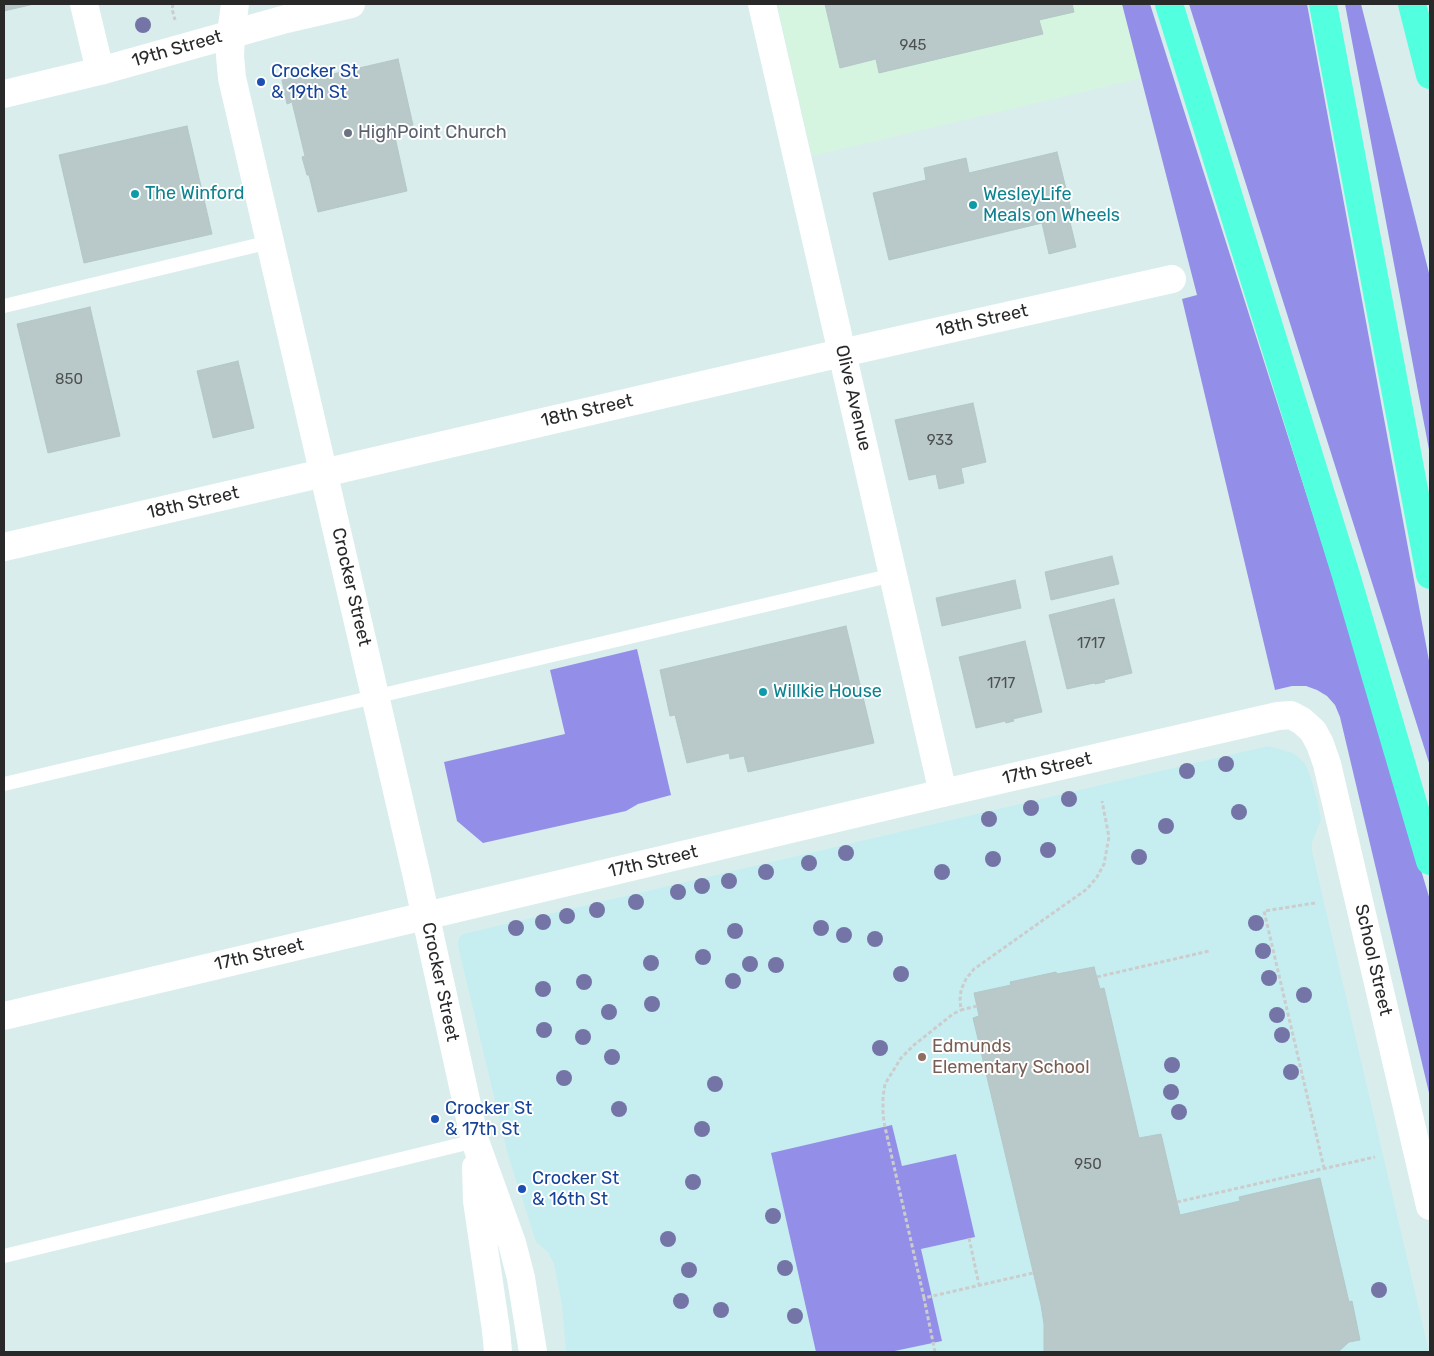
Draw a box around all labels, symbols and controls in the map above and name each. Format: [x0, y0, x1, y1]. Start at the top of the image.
street label: 19th Street [129, 26, 225, 72]
house number: 945 [900, 37, 926, 55]
place label: Crocker St & 19th St [271, 61, 358, 104]
marker: Crocker St & 19th St [255, 76, 267, 88]
place label: HighPoint Church [358, 122, 507, 144]
marker: HighPoint Church [342, 127, 354, 139]
place label: The Winford [145, 183, 244, 205]
place label: WesleyLife Meals on Wheels [983, 184, 1120, 226]
marker: The Winford [129, 188, 141, 200]
marker: WesleyLife Meals on Wheels [967, 199, 979, 211]
street label: 18th Street [934, 300, 1030, 342]
street label: Olive Avenue [830, 343, 876, 453]
house number: 850 [55, 371, 83, 389]
street label: 18th Street [539, 390, 635, 432]
house number: 933 [927, 432, 953, 450]
street label: 18th Street [145, 482, 241, 524]
street label: Crocker Street [327, 526, 375, 648]
house number: 1717 [1077, 635, 1105, 653]
house number: 1717 [987, 675, 1015, 693]
place label: Willkie House [773, 681, 882, 703]
marker: Willkie House [757, 686, 769, 698]
street label: 17th Street [1000, 748, 1094, 790]
street label: 17th Street [606, 841, 700, 883]
street label: School Street [1350, 902, 1396, 1018]
street label: Crocker Street [417, 921, 463, 1043]
street label: 17th Street [212, 934, 306, 976]
place label: Edmunds Elementary School [932, 1036, 1090, 1078]
marker: Edmunds Elementary School [916, 1051, 928, 1063]
place label: Crocker St & 17th St [445, 1098, 532, 1140]
marker: Crocker St & 17th St [429, 1113, 441, 1125]
house number: 950 [1074, 1156, 1102, 1174]
place label: Crocker St & 16th St [532, 1168, 619, 1210]
marker: Crocker St & 16th St [516, 1183, 528, 1195]

